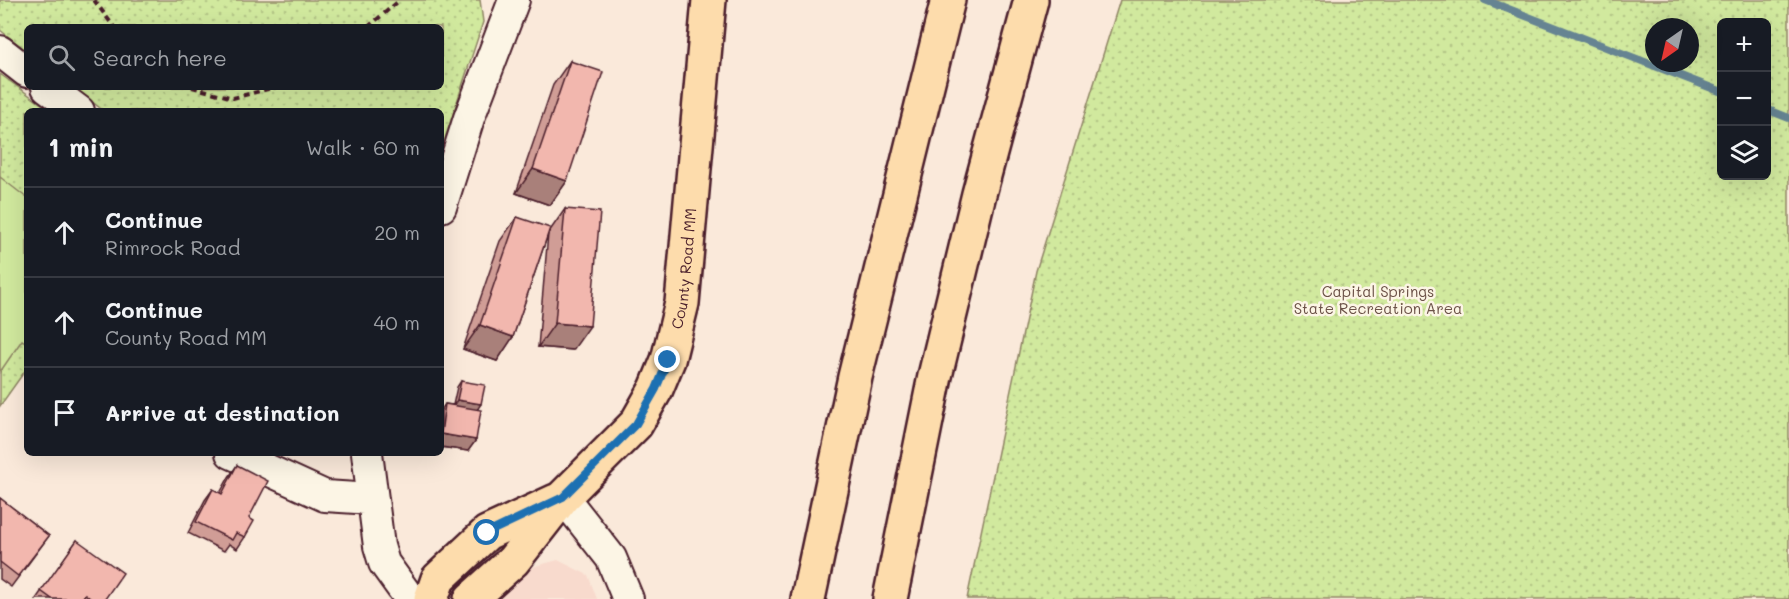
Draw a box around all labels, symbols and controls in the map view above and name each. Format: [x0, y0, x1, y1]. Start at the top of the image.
north arrow [1645, 18, 1699, 72]
map controls [1717, 18, 1771, 180]
button: + [1717, 18, 1771, 72]
search box [24, 24, 444, 90]
icon: search [45, 41, 78, 74]
text: Search here [93, 43, 227, 72]
button: − [1717, 72, 1771, 126]
button: layers [1717, 126, 1771, 180]
text: 1 min [48, 130, 113, 164]
text: Walk · 60 m [306, 134, 420, 160]
text: Continue [105, 205, 203, 234]
street label: County Road MM [666, 207, 700, 331]
icon: ahead [48, 216, 81, 249]
text: 20 m [374, 219, 420, 245]
text: Rimrock Road [105, 234, 240, 260]
park label: Capital Springs State Recreation Area [1294, 281, 1462, 318]
text: Continue [105, 295, 203, 324]
icon: ahead [48, 306, 81, 339]
text: 40 m [374, 309, 420, 335]
text: County Road MM [105, 324, 267, 350]
route end [654, 346, 680, 372]
icon: arrive [48, 396, 81, 429]
text: Arrive at destination [105, 398, 340, 427]
route start [473, 519, 499, 545]

